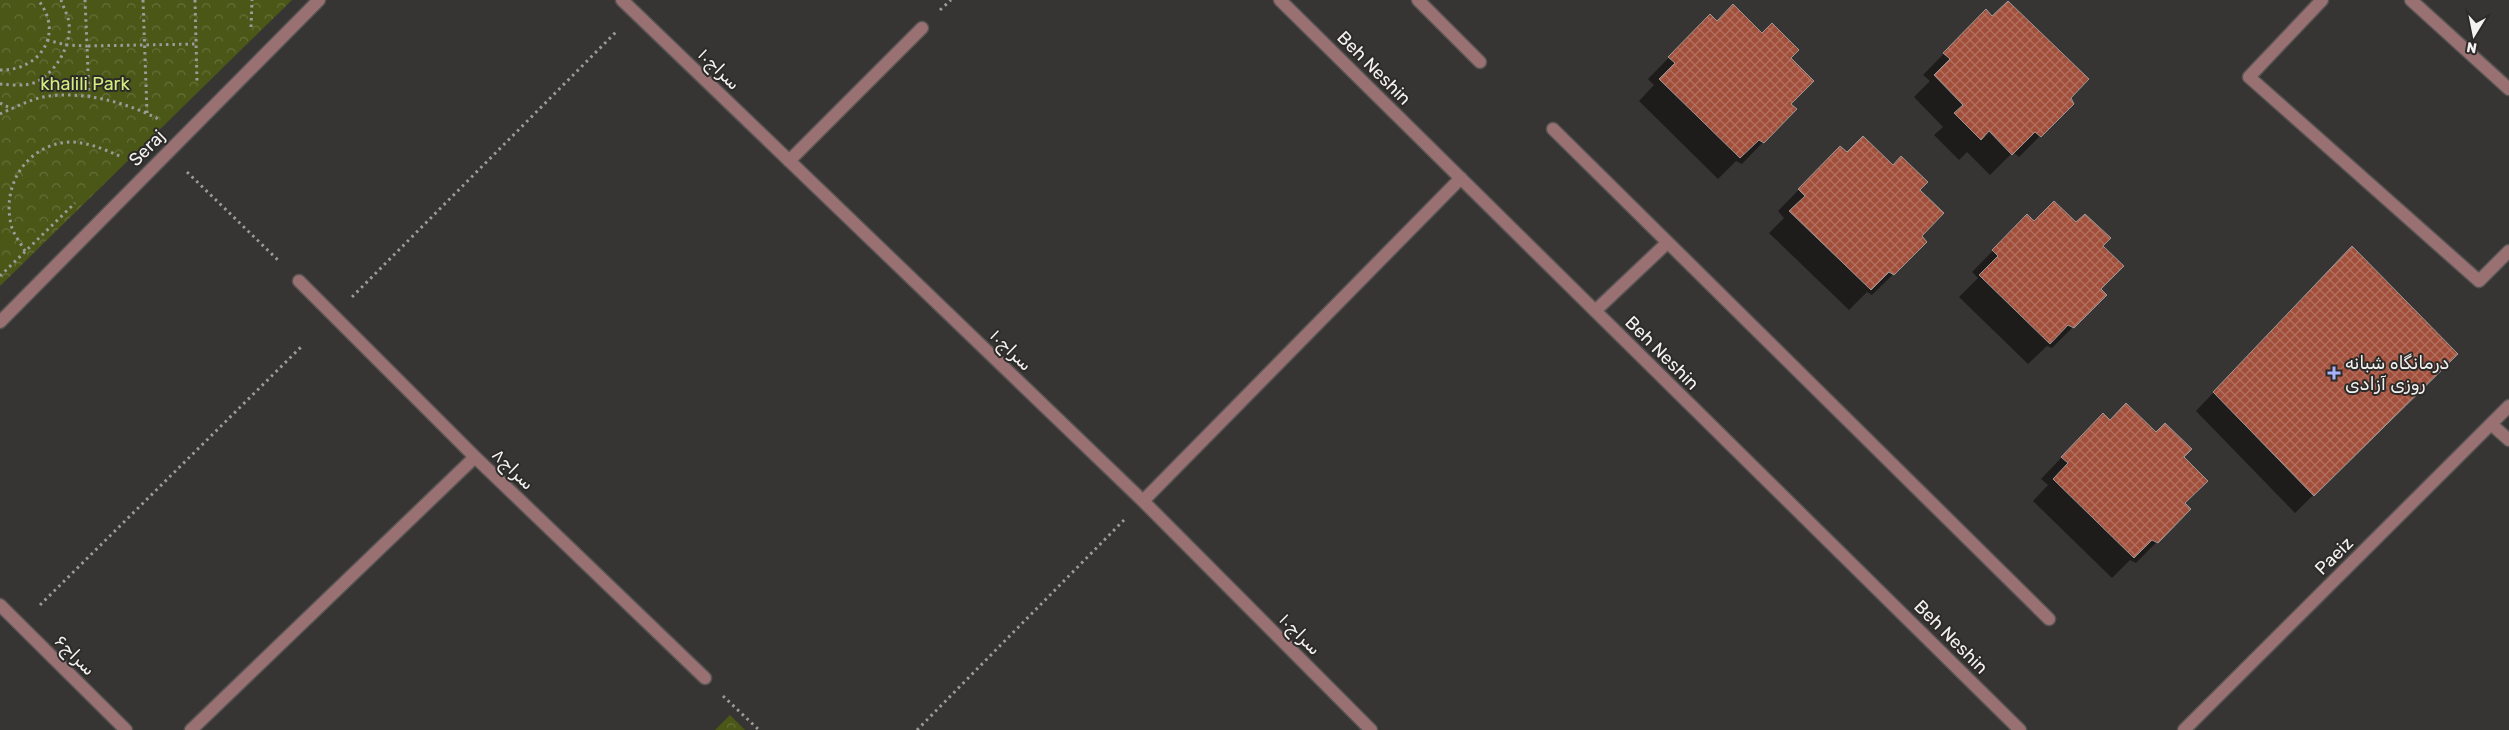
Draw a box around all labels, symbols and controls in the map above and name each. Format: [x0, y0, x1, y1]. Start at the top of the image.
north arrow [2449, 10, 2499, 60]
street label: Beh Neshin [1332, 26, 1416, 110]
text: N [2465, 38, 2478, 57]
street label: سراج۱۰ [693, 44, 745, 95]
park label: khalili Park [40, 73, 130, 95]
street label: Seraj [124, 125, 170, 171]
street label: Beh Neshin [1620, 311, 1704, 395]
street label: سراج۱۰ [985, 325, 1037, 376]
place label: درمانگاه شبانه روزی آزادی [2345, 352, 2449, 395]
marker: درمانگاه شبانه روزی آزادی [2327, 366, 2341, 380]
street label: سراج۸ [487, 444, 539, 495]
street label: Paeiz [2310, 532, 2358, 580]
street label: Beh Neshin [1909, 595, 1993, 679]
street label: سراج۱۰ [1274, 608, 1326, 660]
street label: سراج۶ [49, 630, 100, 681]

